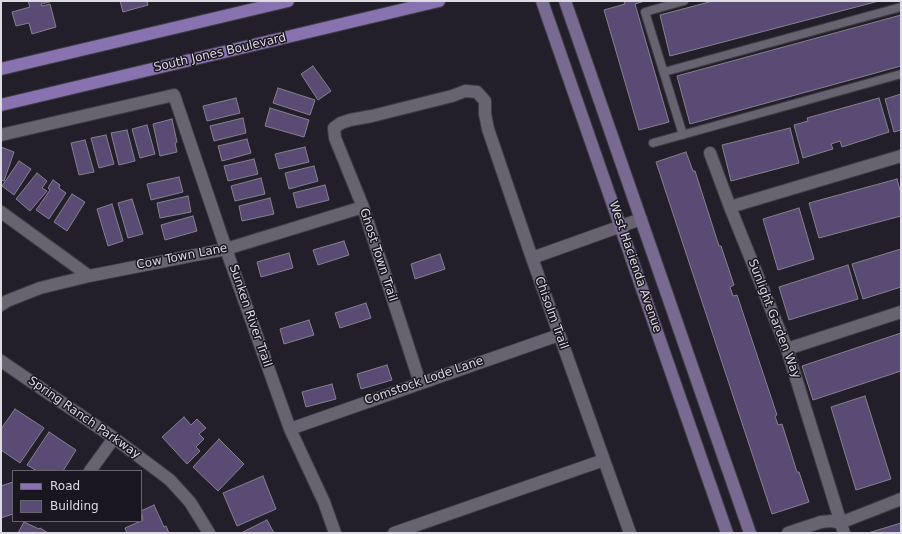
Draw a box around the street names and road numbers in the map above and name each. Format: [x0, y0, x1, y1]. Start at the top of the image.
street label: South Jones Boulevard [152, 31, 288, 75]
street label: West Hacienda Avenue [606, 199, 664, 335]
street label: Ghost Town Trail [356, 206, 400, 304]
street label: Cow Town Lane [135, 241, 229, 273]
street label: Sunlight Garden Way [745, 257, 803, 381]
street label: Sunken River Trail [226, 263, 274, 369]
street label: Chisolm Trail [531, 275, 571, 351]
street label: Comstock Lode Lane [363, 354, 485, 408]
street label: Spring Ranch Parkway [25, 374, 143, 462]

